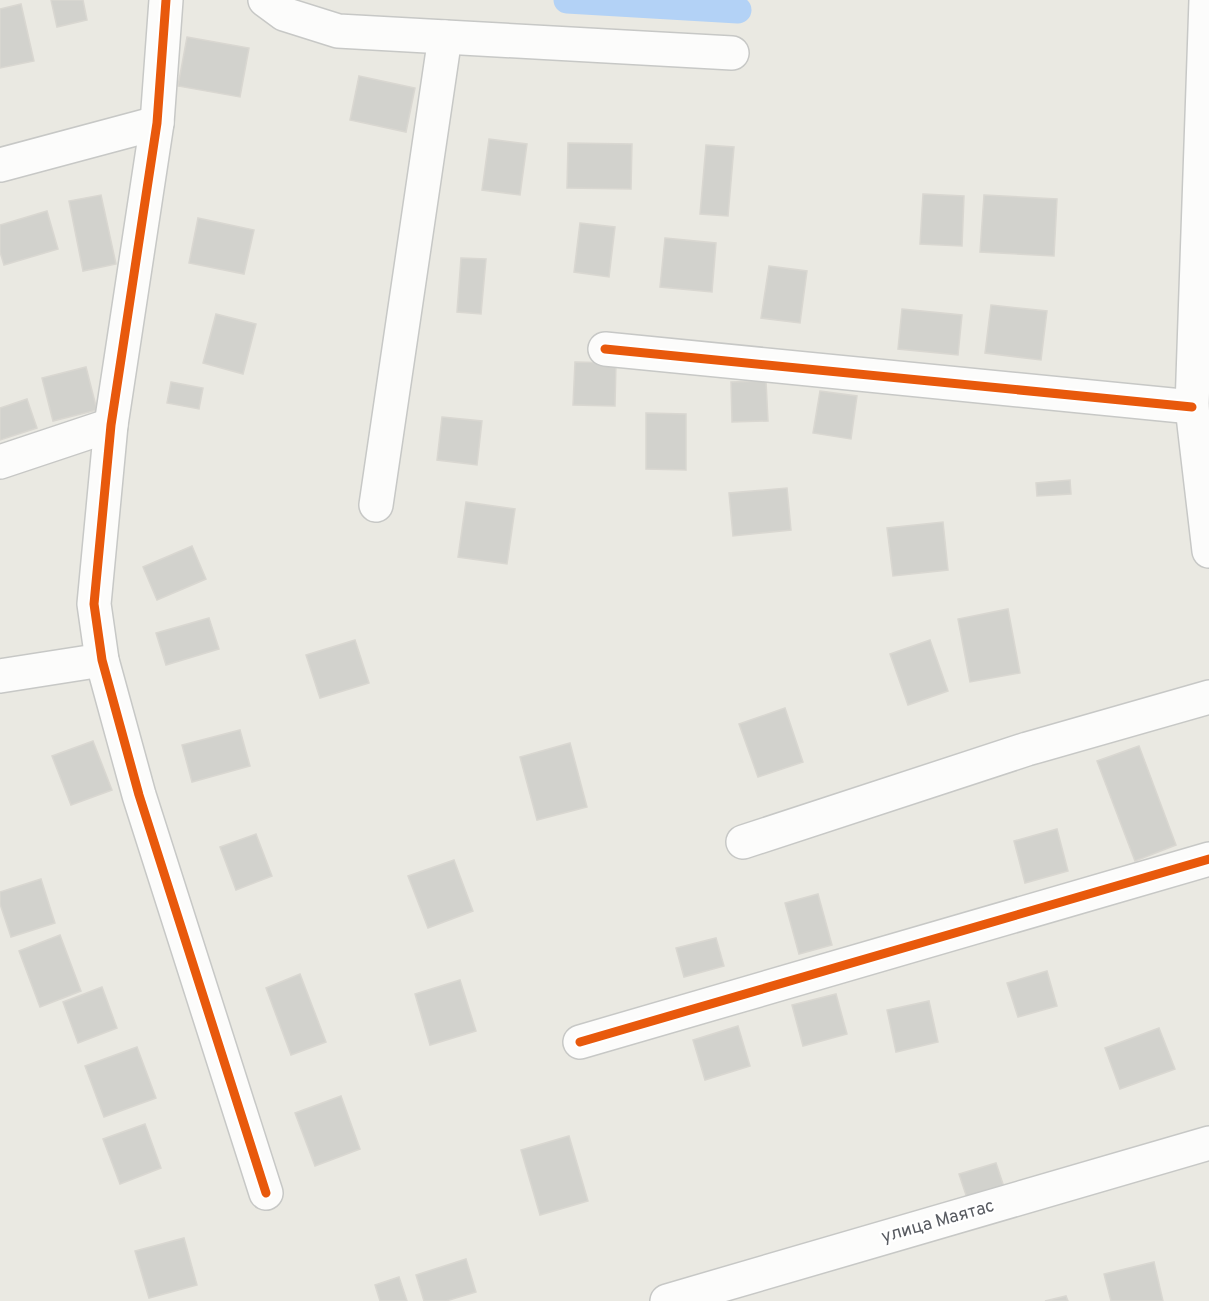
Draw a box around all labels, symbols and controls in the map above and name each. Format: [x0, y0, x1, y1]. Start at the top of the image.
street label: улица Маятас [879, 1195, 997, 1249]

